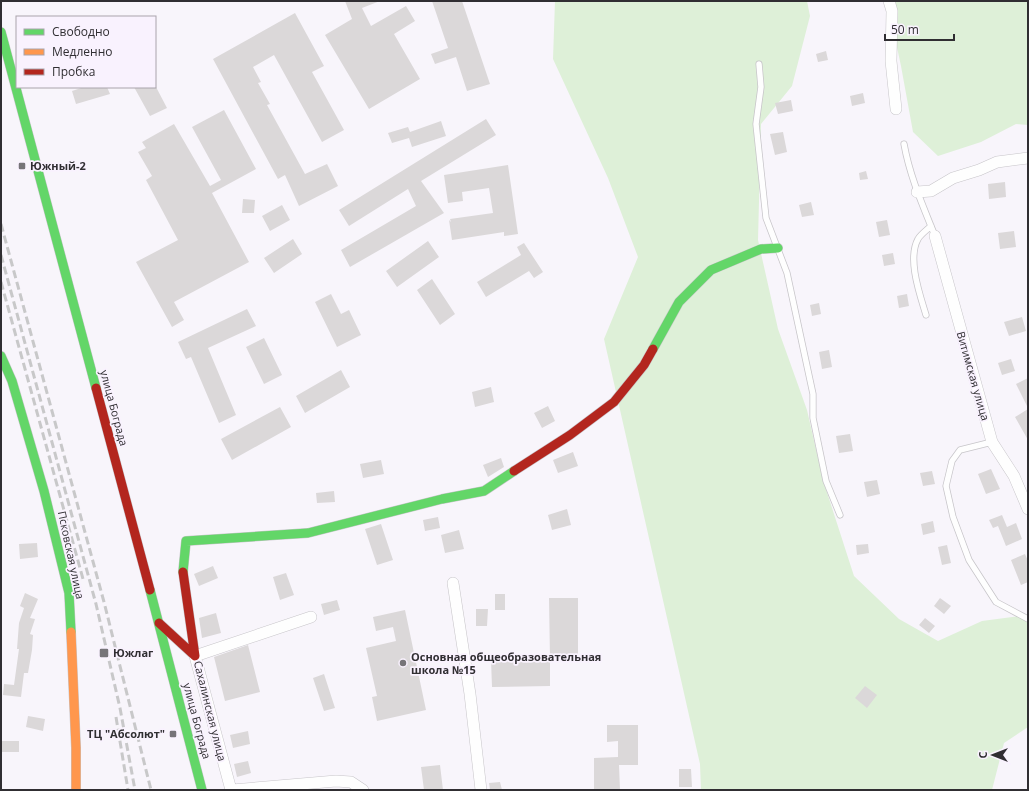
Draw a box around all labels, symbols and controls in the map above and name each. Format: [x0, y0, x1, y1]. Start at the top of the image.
legend [16, 16, 156, 88]
scale bar [885, 16, 954, 42]
text: 50 m [891, 21, 919, 38]
text: Свободно [52, 23, 110, 40]
text: Медленно [52, 43, 112, 60]
text: Пробка [52, 63, 95, 80]
place label: Южный-2 [30, 158, 86, 173]
marker: Южный-2 [17, 161, 27, 171]
street label: Витимская улица [954, 330, 993, 422]
street label: улица Бограда [97, 368, 132, 447]
street label: Псковская улица [55, 509, 88, 600]
place label: Южлаг [113, 645, 153, 660]
marker: Южлаг [98, 647, 110, 659]
place label: Основная общеобразовательная школа №15 [411, 649, 601, 677]
marker: Основная общеобразовательная школа №15 [398, 658, 408, 668]
street label: Сахалинская улица [191, 659, 230, 763]
street label: улица Бограда [180, 681, 215, 760]
place label: ТЦ "Абсолют" [87, 726, 165, 741]
marker: ТЦ "Абсолют" [168, 729, 178, 739]
north arrow [973, 735, 1013, 775]
text: С [975, 751, 990, 759]

